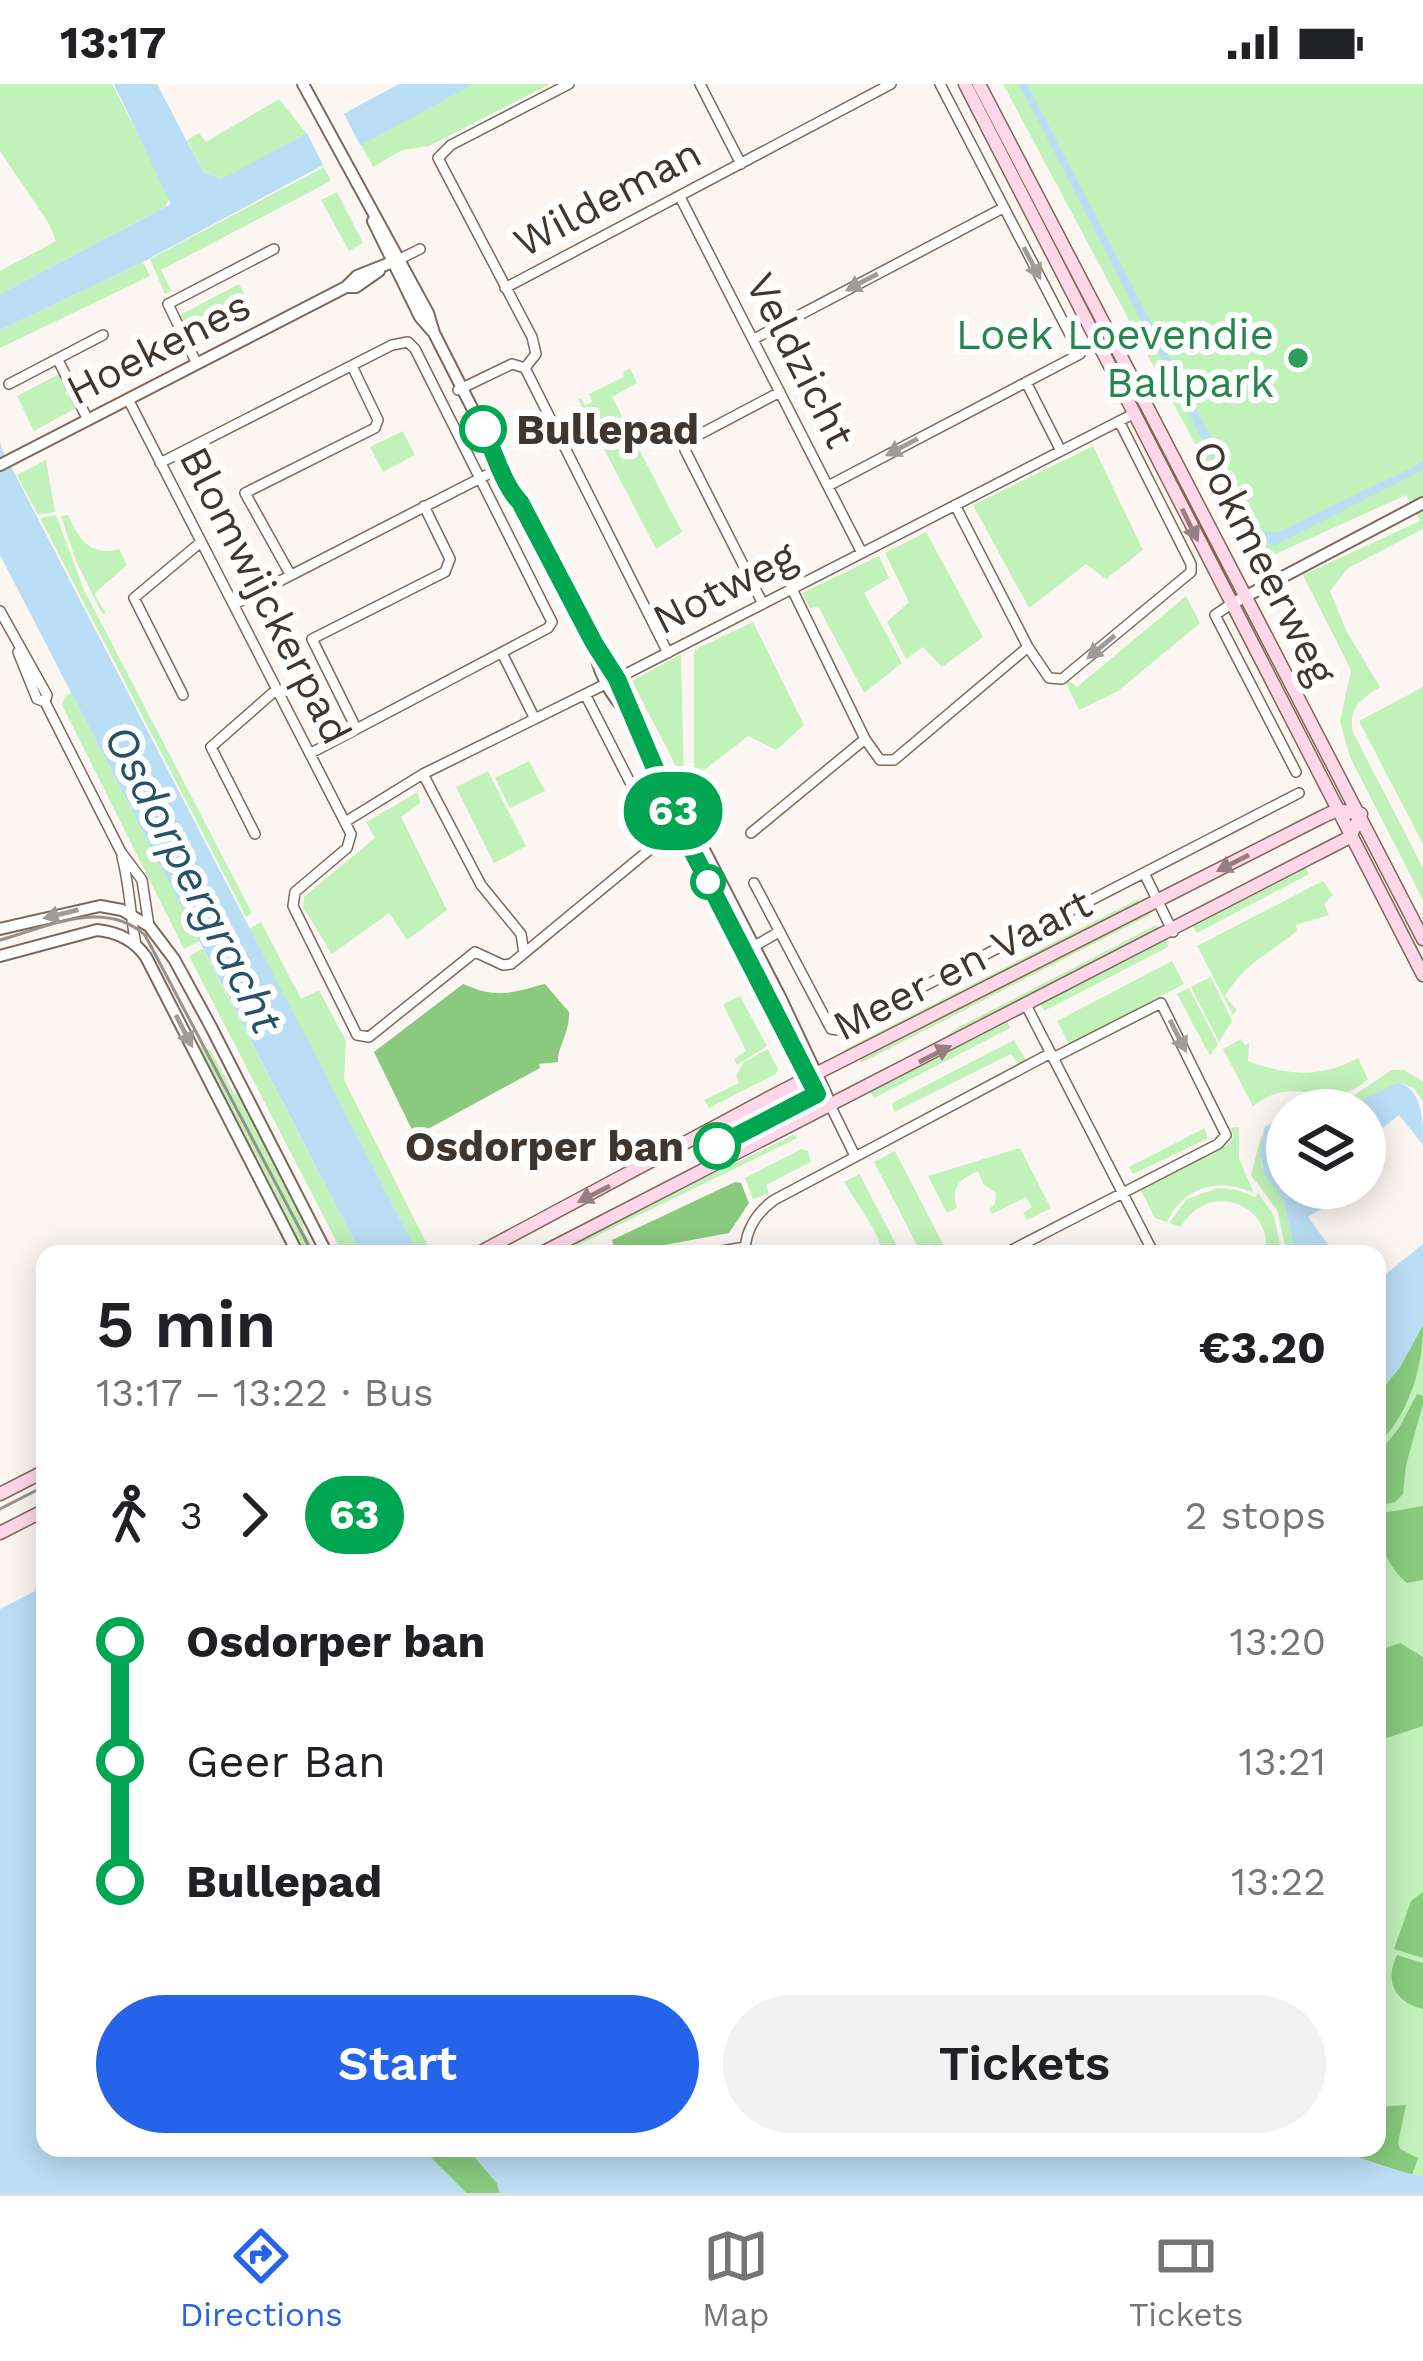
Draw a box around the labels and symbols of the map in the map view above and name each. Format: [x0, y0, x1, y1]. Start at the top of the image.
street label: Wildeman [505, 128, 709, 267]
one-way arrow [1021, 245, 1042, 280]
street label: Veldzicht [736, 265, 865, 456]
one-way arrow [844, 271, 879, 292]
street label: Hoekenes [58, 280, 258, 415]
place label: Loek Loevendie Ballpark [956, 310, 1274, 407]
marker: Loek Loevendie Ballpark [1285, 345, 1311, 371]
place label: Bullepad [516, 405, 699, 454]
marker: Bullepad [461, 407, 505, 451]
street label: Ookmeerweg [1182, 432, 1347, 693]
one-way arrow [885, 437, 920, 457]
street label: Blomwijckerpad [169, 438, 362, 752]
one-way arrow [1180, 508, 1200, 543]
street label: Notweg [645, 530, 805, 644]
one-way arrow [1086, 633, 1116, 659]
water label: Osdorpergracht [93, 716, 294, 1043]
line badge: 63 [619, 772, 727, 850]
one-way arrow [1216, 852, 1250, 873]
unlabelled marker [692, 866, 724, 898]
street label: Meer en Vaart [825, 878, 1100, 1051]
one-way arrow [42, 905, 79, 924]
one-way arrow [174, 1014, 194, 1049]
one-way arrow [1168, 1019, 1188, 1053]
one-way arrow [918, 1044, 953, 1064]
place label: Osdorper ban [405, 1122, 684, 1171]
marker: Osdorper ban [695, 1124, 739, 1168]
one-way arrow [577, 1183, 611, 1204]

